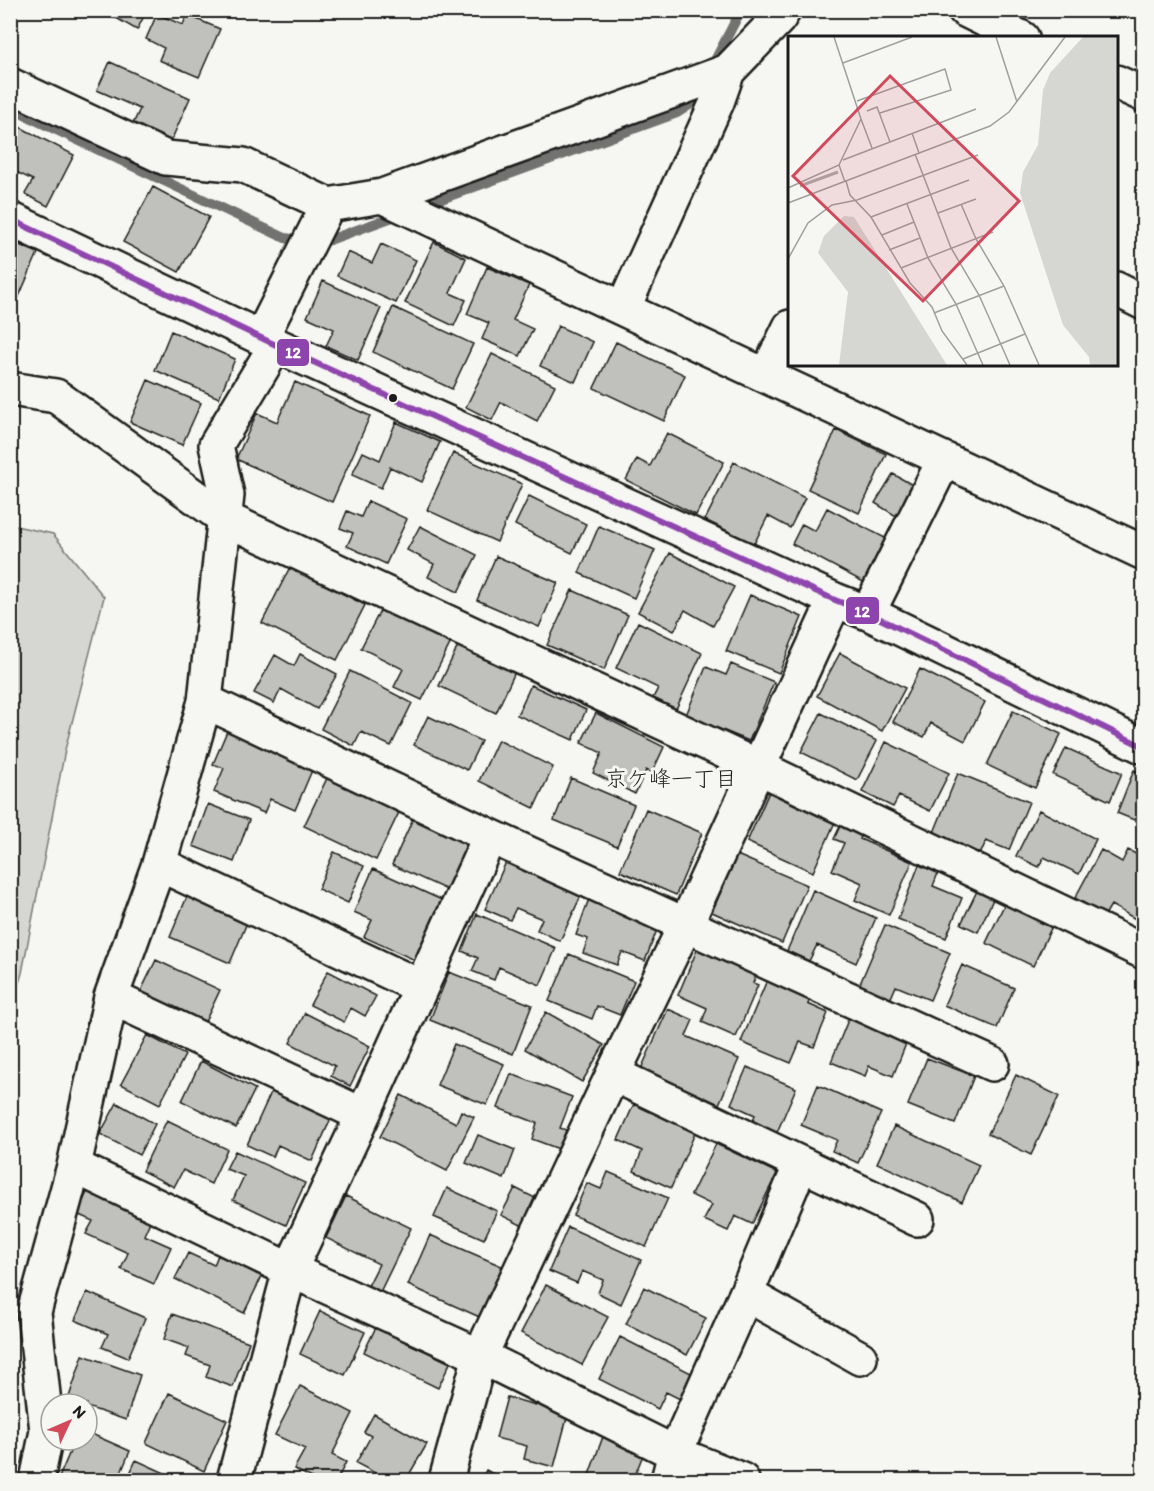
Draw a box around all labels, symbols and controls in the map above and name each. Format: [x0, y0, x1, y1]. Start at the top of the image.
inset map [788, 36, 1118, 366]
line badge: 12 [276, 338, 310, 367]
text: 12 [285, 343, 302, 362]
unlabelled marker [387, 392, 399, 404]
line badge: 12 [845, 596, 880, 625]
text: 12 [854, 602, 871, 621]
district label: 京ケ峰一丁目 [605, 765, 737, 792]
north arrow [39, 1392, 99, 1452]
text: N [69, 1401, 90, 1422]

